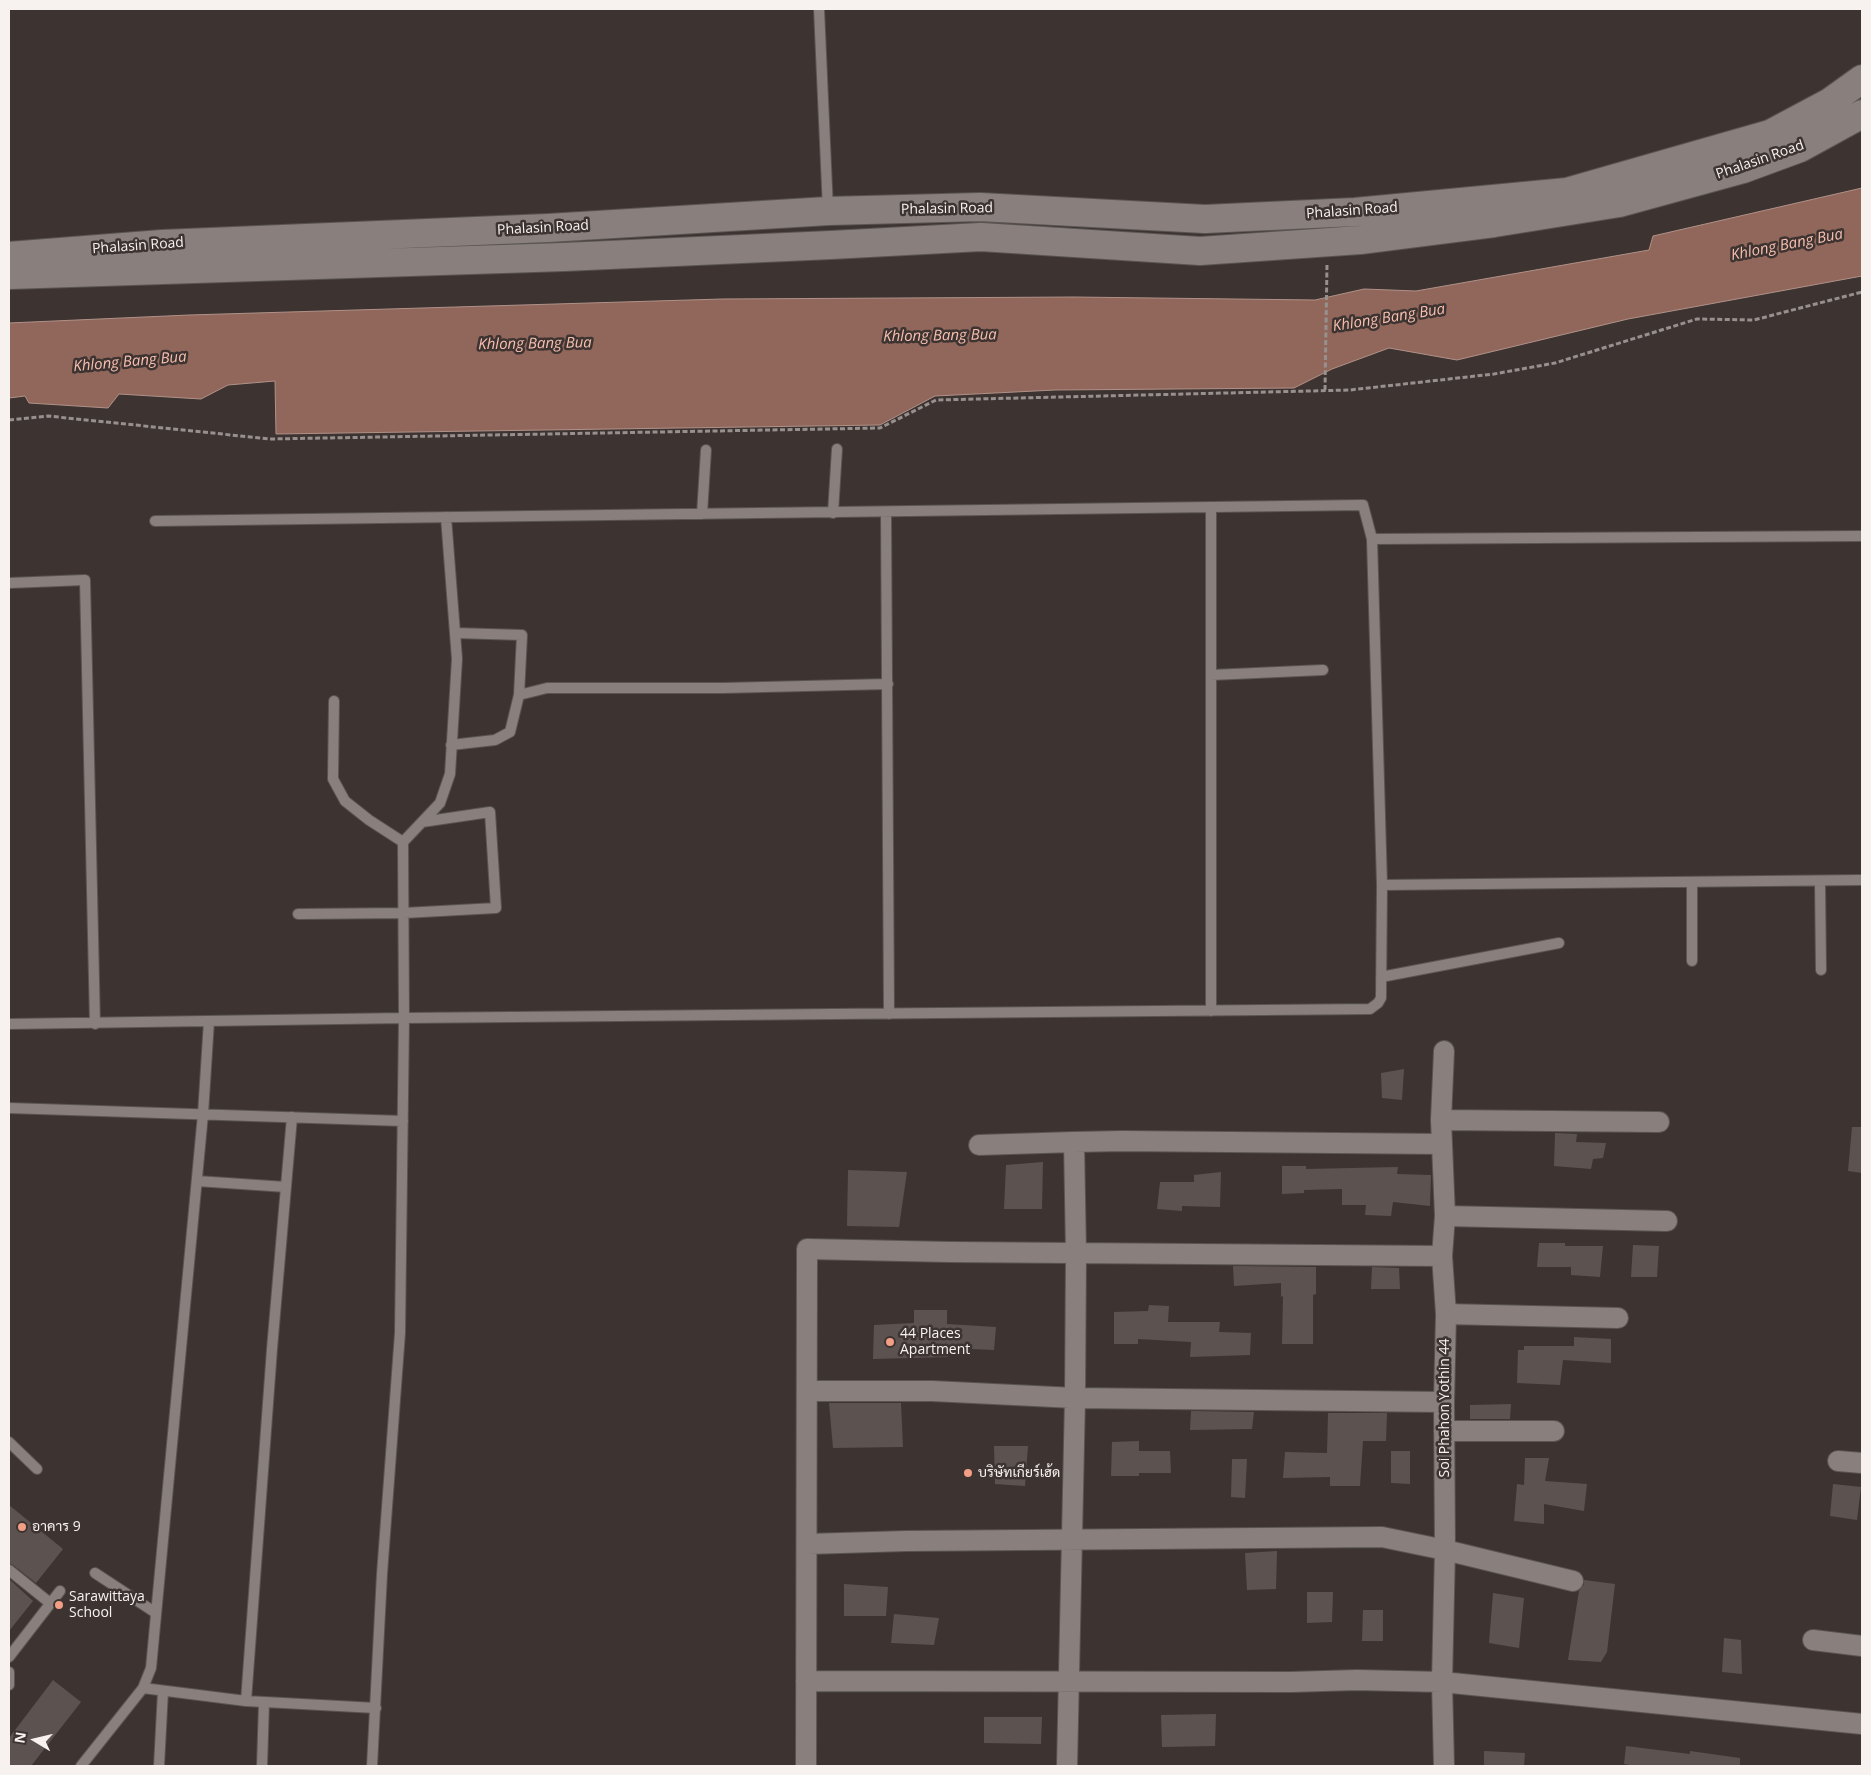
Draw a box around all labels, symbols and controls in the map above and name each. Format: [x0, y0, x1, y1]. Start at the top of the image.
street label: Phalasin Road [1714, 137, 1806, 183]
street label: Phalasin Road [1306, 199, 1398, 223]
street label: Phalasin Road [901, 200, 993, 218]
street label: Phalasin Road [497, 217, 589, 239]
water label: Khlong Bang Bua [1730, 225, 1844, 265]
street label: Phalasin Road [92, 234, 184, 258]
water label: Khlong Bang Bua [1332, 300, 1446, 336]
water label: Khlong Bang Bua [883, 326, 997, 346]
water label: Khlong Bang Bua [478, 334, 592, 354]
water label: Khlong Bang Bua [73, 348, 187, 376]
place label: 44 Places Apartment [900, 1326, 970, 1358]
marker: 44 Places Apartment [884, 1336, 896, 1348]
street label: Soi Phahon Yothin 44 [1437, 1339, 1453, 1477]
place label: บริษัทเกียร์เฮ้ด [978, 1465, 1060, 1481]
marker: บริษัทเกียร์เฮ้ด [962, 1467, 974, 1479]
place label: อาคาร 9 [32, 1519, 81, 1535]
marker: อาคาร 9 [16, 1521, 28, 1533]
place label: Sarawittaya School [69, 1589, 145, 1621]
marker: Sarawittaya School [53, 1599, 65, 1611]
north arrow [10, 1715, 60, 1765]
text: N [9, 1730, 30, 1745]

